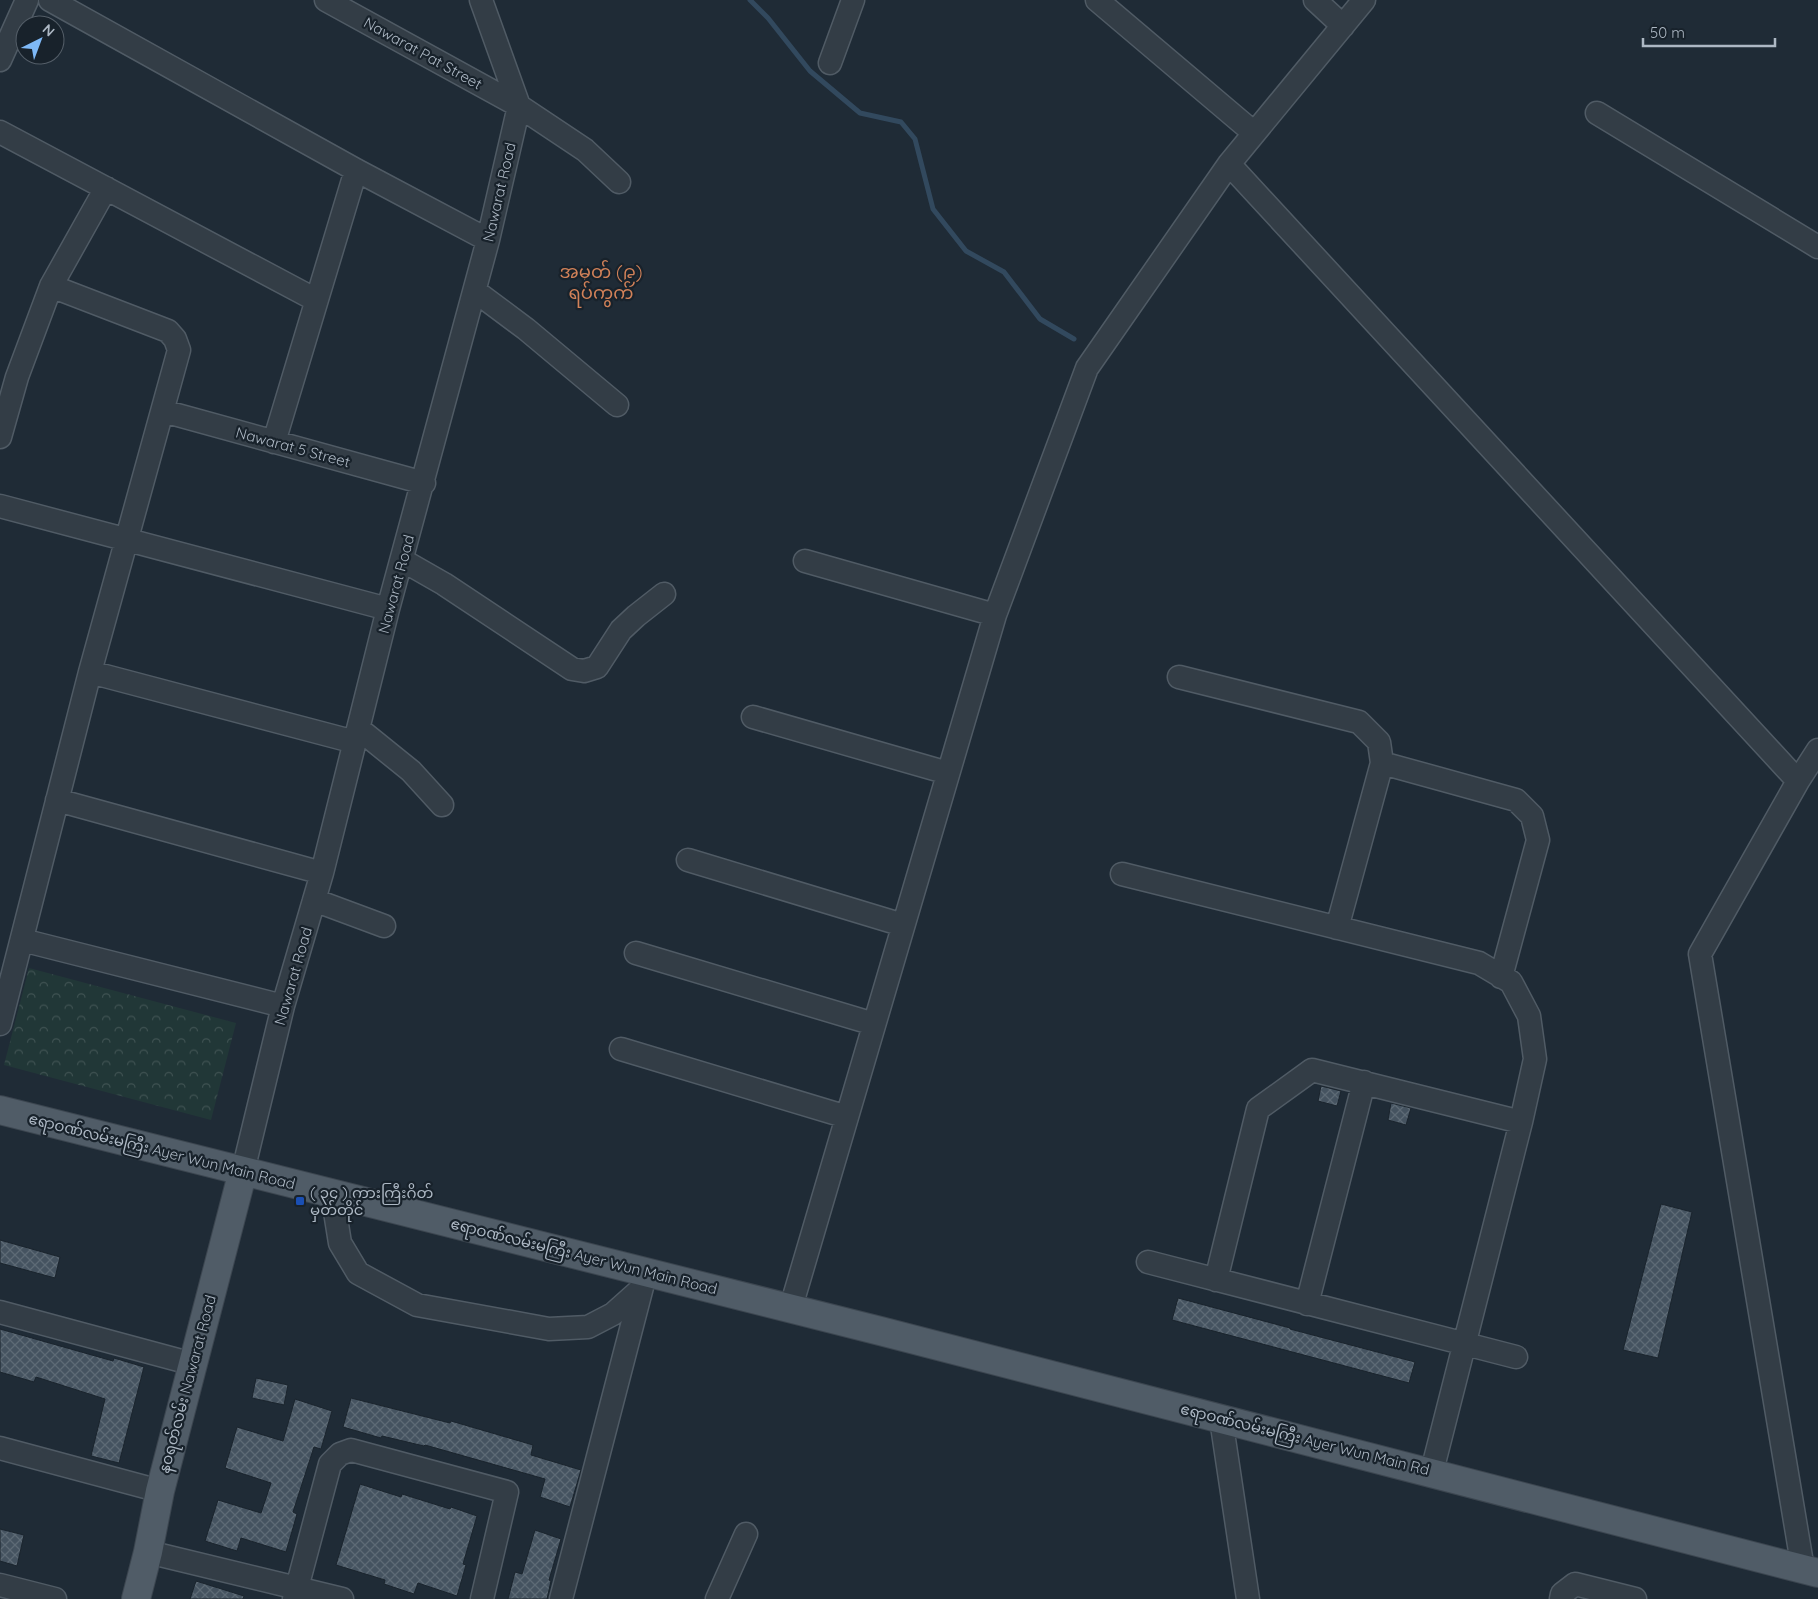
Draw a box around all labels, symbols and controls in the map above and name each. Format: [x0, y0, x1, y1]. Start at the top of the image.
street label: Nawarat Pat Street [361, 13, 485, 93]
north arrow [15, 15, 65, 65]
scale bar [1643, 15, 1776, 47]
text: N [39, 20, 59, 40]
text: 50 m [1650, 23, 1685, 42]
street label: Nawarat Road [478, 140, 520, 244]
district label: အမှတ် (၉) ရပ်ကွက် [560, 259, 642, 308]
street label: Nawarat 5 Street [234, 423, 352, 471]
street label: Nawarat Road [374, 533, 418, 635]
street label: Nawarat Road [270, 925, 316, 1027]
street label: ဧရာဝဏ်လမ်းမကြီး Ayer Wun Main Road [26, 1109, 297, 1196]
place label: ( ၃၄ ) ကားကြီးဂိတ် မှတ်တိုင် [310, 1183, 433, 1222]
marker: ( ၃၄ ) ကားကြီးဂိတ် မှတ်တိုင် [294, 1195, 306, 1207]
street label: ဧရာဝဏ်လမ်းမကြီး Ayer Wun Main Road [448, 1214, 719, 1301]
street label: နဝရတ်လမ်း Nawarat Road [154, 1293, 223, 1476]
street label: ဧရာဝဏ်လမ်းမကြီး Ayer Wun Main Rd [1178, 1399, 1431, 1482]

